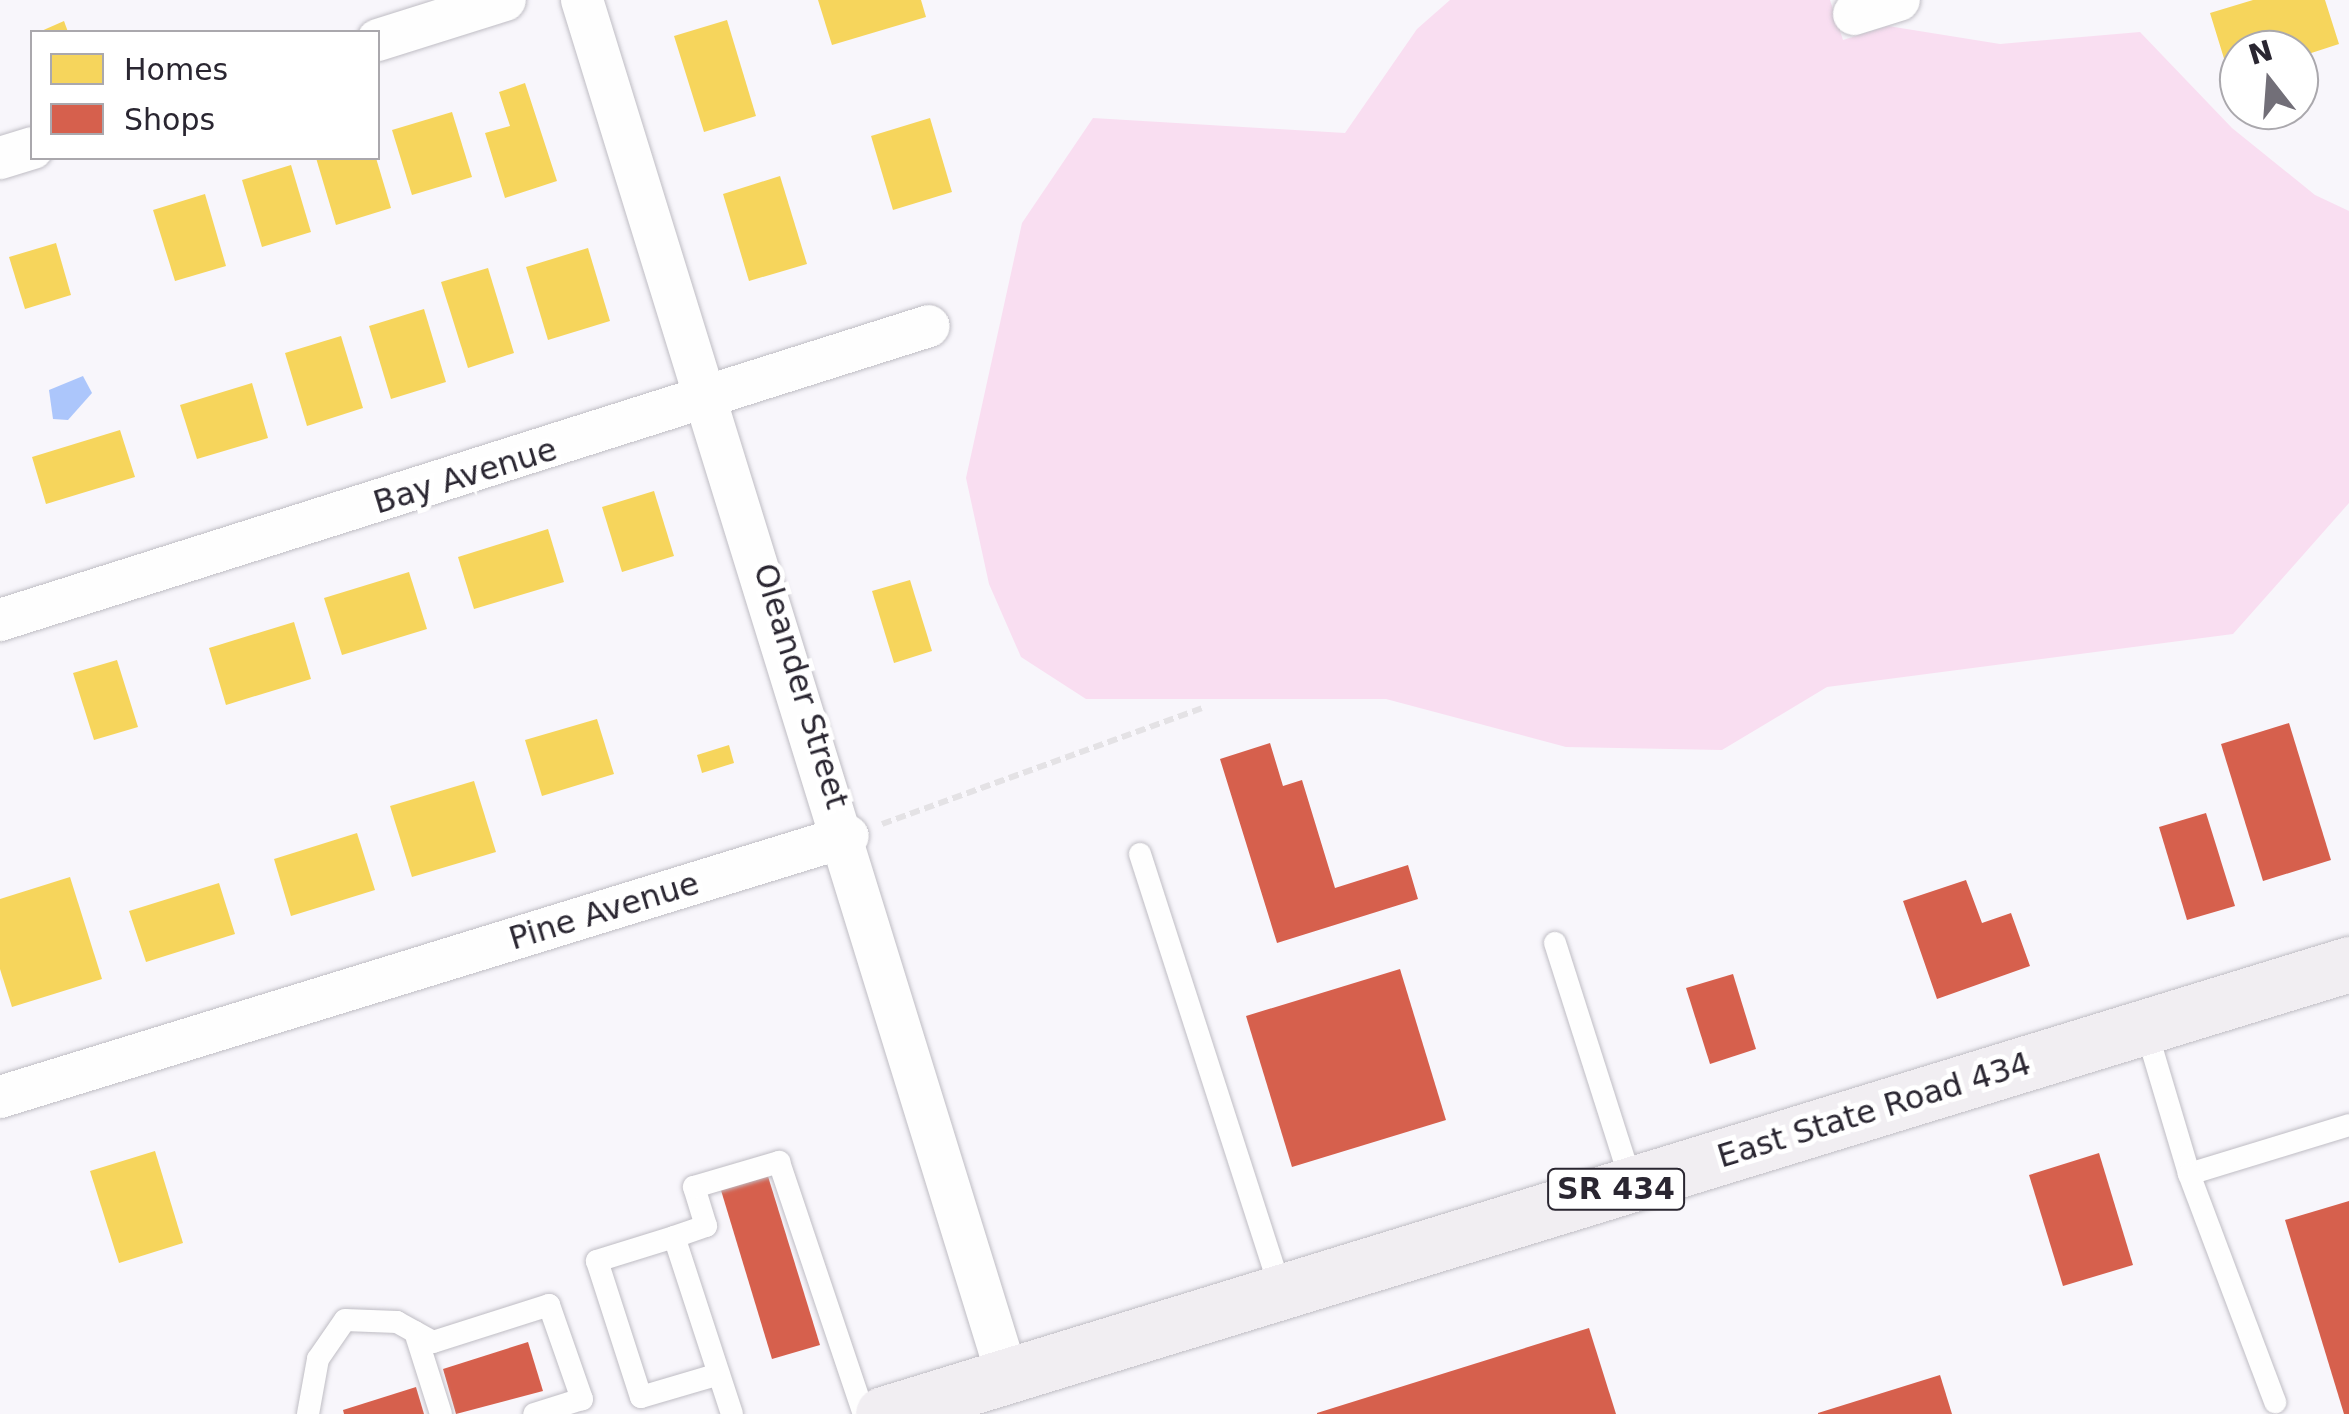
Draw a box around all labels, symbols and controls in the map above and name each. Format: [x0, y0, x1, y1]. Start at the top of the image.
legend [30, 30, 380, 160]
north arrow [2219, 30, 2319, 130]
text: N [2245, 34, 2277, 72]
text: Homes [124, 52, 228, 87]
text: Shops [124, 102, 215, 137]
street label: Bay Avenue [369, 430, 561, 522]
street label: Oleander Street [745, 559, 857, 813]
street label: Pine Avenue [504, 864, 704, 958]
street label: East State Road 434 [1713, 1044, 2035, 1176]
road number: SR 434 [1546, 1164, 1686, 1214]

